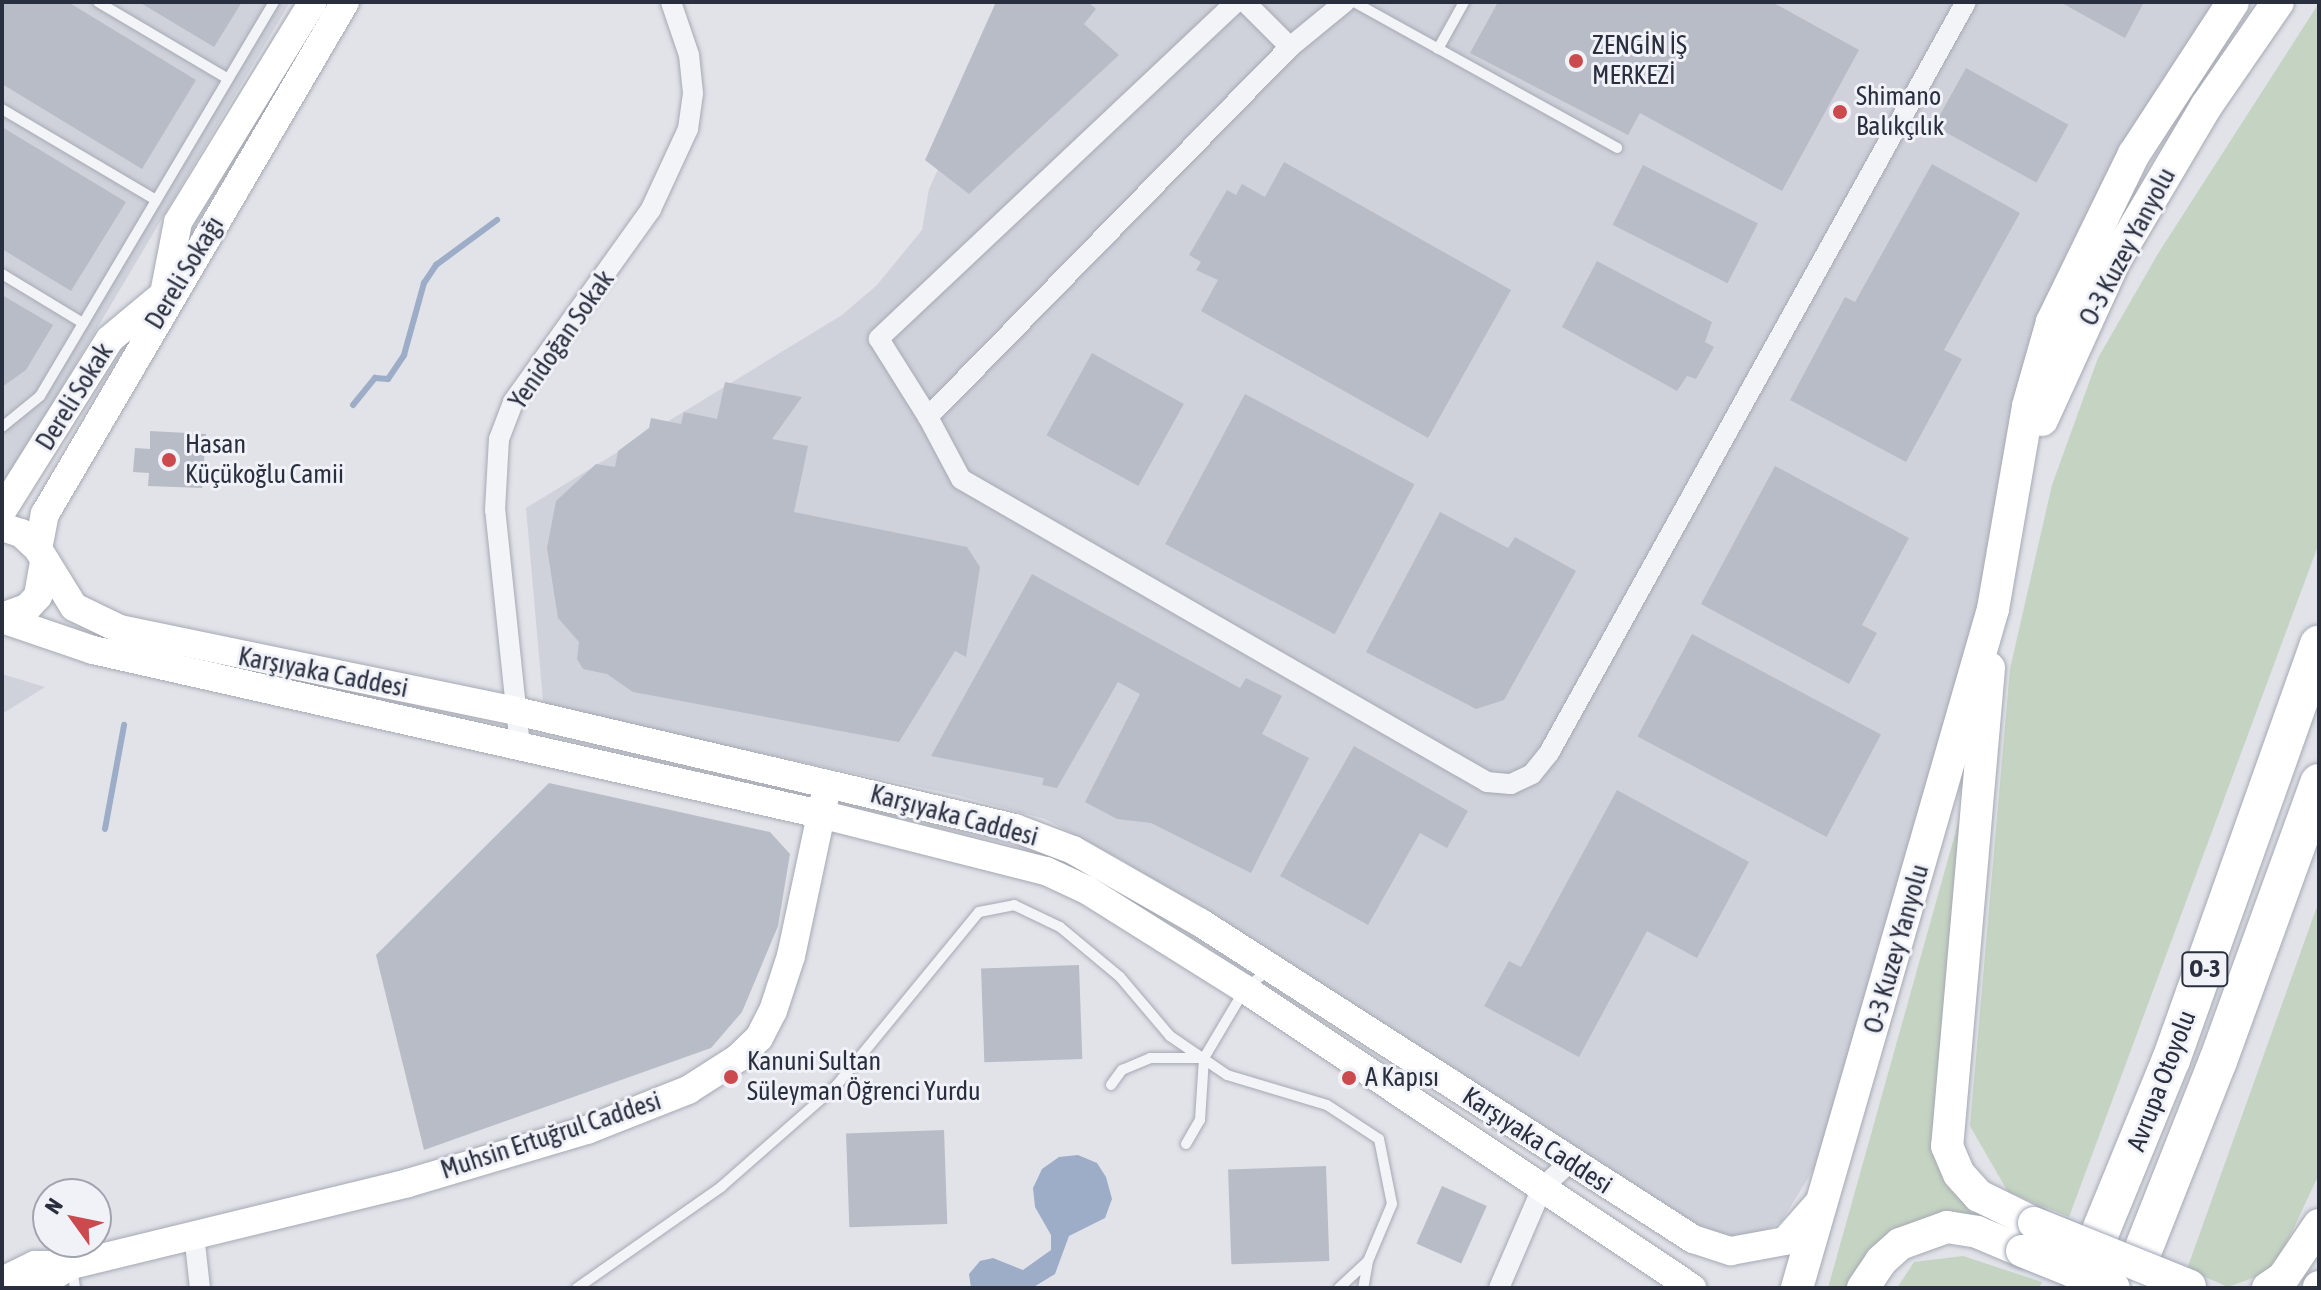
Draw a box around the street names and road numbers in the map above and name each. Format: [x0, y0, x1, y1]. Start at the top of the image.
street label: O-3 Kuzey Yanyolu [2073, 163, 2183, 331]
street label: Dereli Sokağı [139, 211, 231, 335]
street label: Yenidoğan Sokak [503, 265, 621, 415]
street label: Dereli Sokak [30, 338, 120, 456]
street label: Karşıyaka Caddesi [236, 641, 410, 705]
street label: Karşıyaka Caddesi [867, 779, 1041, 853]
street label: O-3 Kuzey Yanyolu [1858, 861, 1936, 1037]
road number: O-3 [2181, 949, 2229, 989]
street label: Avrupa Otoyolu [2121, 1006, 2203, 1156]
street label: Karşıyaka Caddesi [1456, 1081, 1618, 1201]
street label: Muhsin Ertuğrul Caddesi [437, 1086, 665, 1186]

